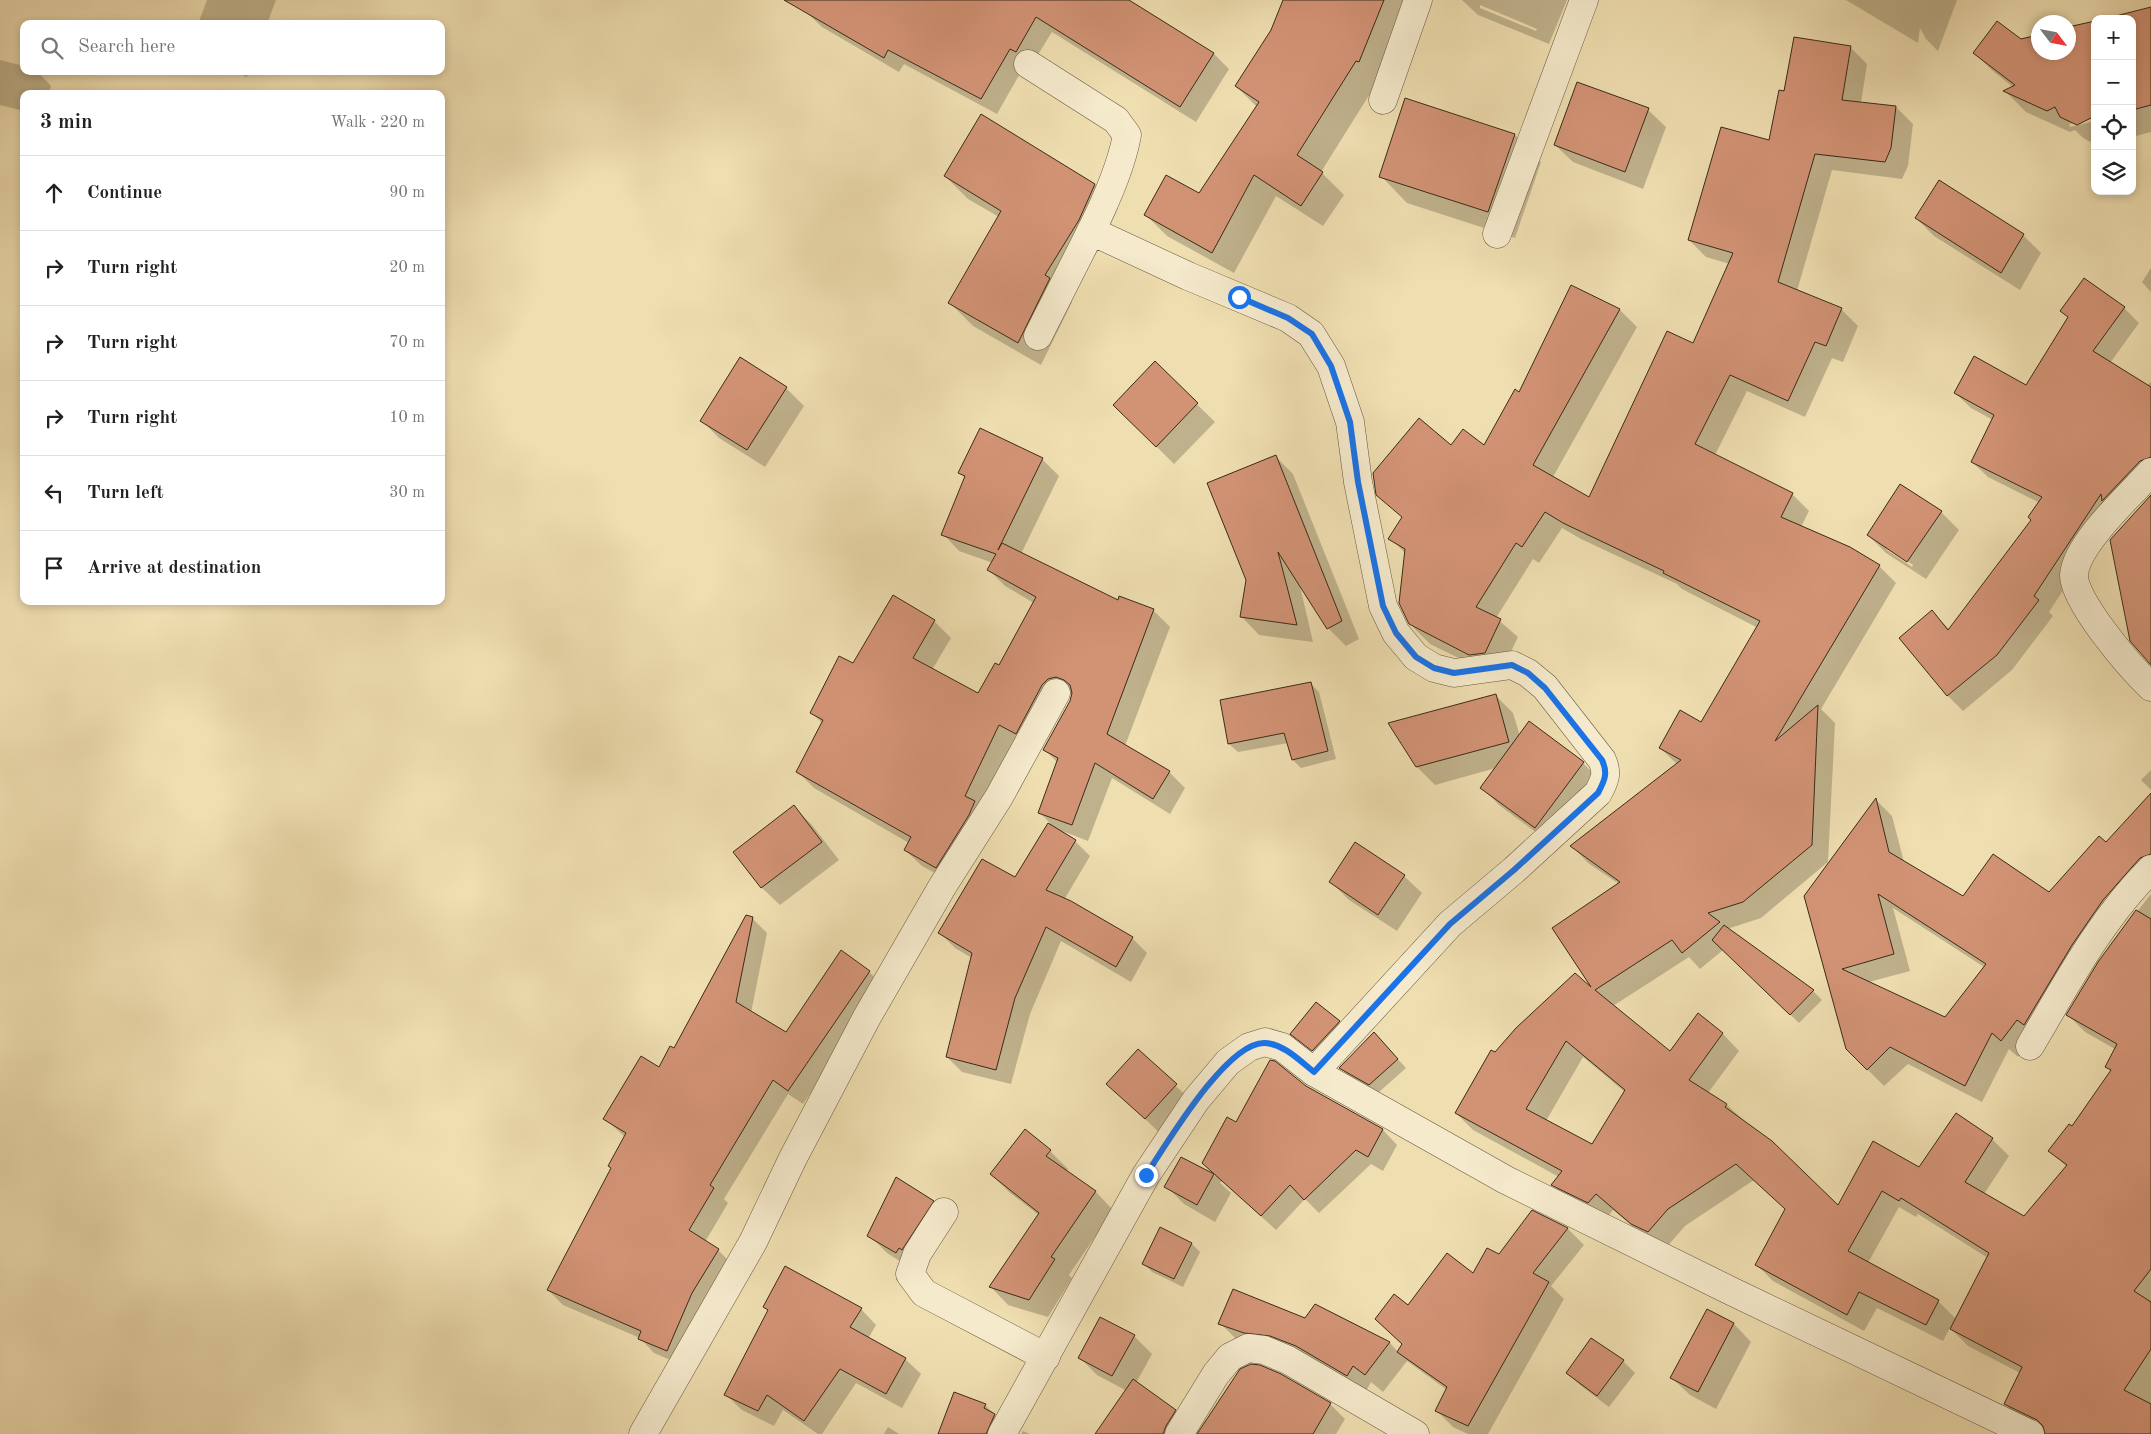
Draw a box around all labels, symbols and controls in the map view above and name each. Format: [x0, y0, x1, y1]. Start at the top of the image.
north arrow [2031, 15, 2076, 60]
map controls [2091, 15, 2136, 195]
button: + [2091, 15, 2136, 60]
search box [20, 20, 445, 75]
icon: search [38, 34, 66, 62]
text: Search here [78, 38, 175, 57]
button: − [2091, 60, 2136, 105]
button: locate [2091, 105, 2136, 150]
text: 3 min [40, 112, 93, 133]
text: Walk · 220 m [330, 115, 425, 131]
button: layers [2091, 150, 2136, 195]
icon: ahead [40, 179, 68, 207]
text: Continue [87, 184, 162, 203]
text: 90 m [389, 185, 425, 201]
icon: right [40, 254, 68, 282]
text: Turn right [87, 259, 177, 278]
text: 20 m [389, 260, 425, 276]
route start [1228, 286, 1251, 309]
icon: right [40, 329, 68, 357]
text: Turn right [87, 334, 177, 353]
text: 70 m [389, 335, 425, 351]
icon: right [40, 404, 68, 432]
text: Turn right [87, 409, 177, 428]
text: 10 m [389, 410, 425, 426]
icon: left [40, 479, 68, 507]
text: Turn left [87, 484, 164, 503]
text: 30 m [389, 485, 425, 501]
icon: arrive [40, 554, 68, 582]
text: Arrive at destination [87, 559, 261, 578]
route end [1135, 1164, 1158, 1187]

